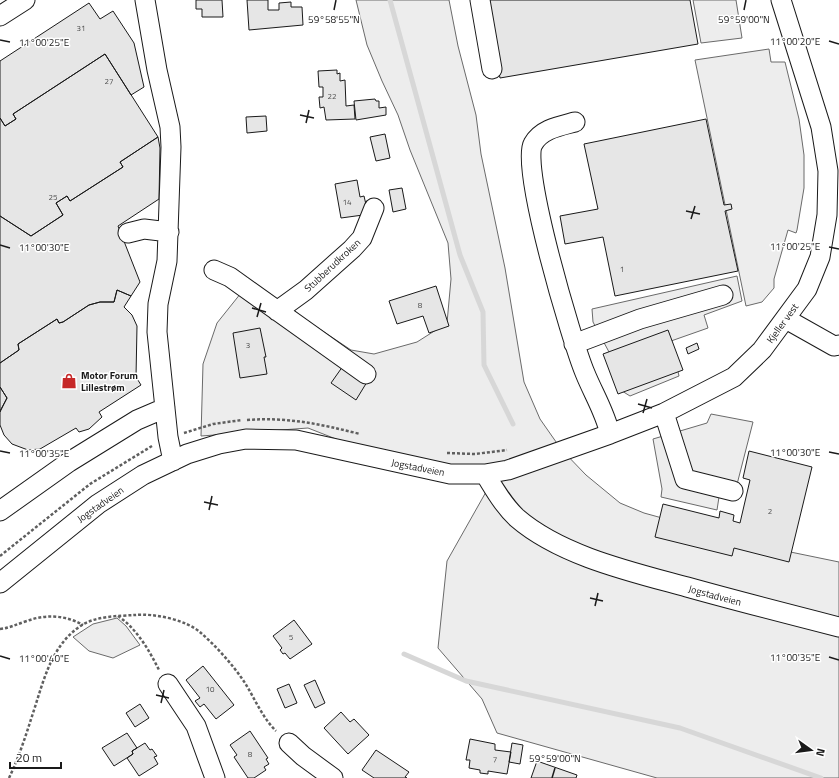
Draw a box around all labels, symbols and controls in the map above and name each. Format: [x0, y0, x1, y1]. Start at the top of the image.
text: 59°58'55"N [308, 12, 360, 27]
text: 59°59'00"N [718, 12, 770, 27]
house number: 31 [77, 22, 85, 34]
text: 11°00'20"E [770, 34, 821, 49]
text: 11°00'25"E [19, 35, 70, 50]
house number: 27 [105, 75, 113, 87]
house number: 22 [328, 90, 336, 102]
house number: 25 [49, 191, 58, 203]
house number: 14 [343, 196, 352, 208]
street label: Stubberudkroken [301, 235, 364, 296]
text: 11°00'25"E [770, 239, 821, 254]
text: 11°00'30"E [19, 240, 70, 255]
house number: 1 [620, 263, 624, 275]
house number: 8 [418, 299, 423, 311]
street label: Kjeller vest [763, 300, 802, 346]
house number: 3 [246, 339, 250, 351]
place label: Motor Forum Lillestrøm [81, 368, 138, 395]
shop icon: Motor Forum Lillestrøm [60, 372, 78, 390]
text: 11°00'30"E [770, 445, 821, 460]
text: 11°00'35"E [19, 446, 70, 461]
street label: Jogstadveien [390, 455, 446, 480]
street label: Jogstadveien [74, 483, 127, 526]
house number: 2 [768, 505, 772, 517]
street label: Jogstadveien [687, 581, 743, 610]
house number: 5 [289, 631, 294, 643]
text: 11°00'35"E [770, 650, 821, 665]
text: 11°00'40"E [19, 651, 70, 666]
house number: 10 [206, 683, 215, 695]
north arrow [791, 730, 831, 770]
scale bar [10, 744, 61, 770]
text: N [812, 747, 829, 758]
text: 20 m [16, 748, 42, 767]
house number: 8 [248, 748, 253, 760]
text: 59°59'00"N [529, 751, 581, 766]
house number: 7 [493, 753, 497, 765]

